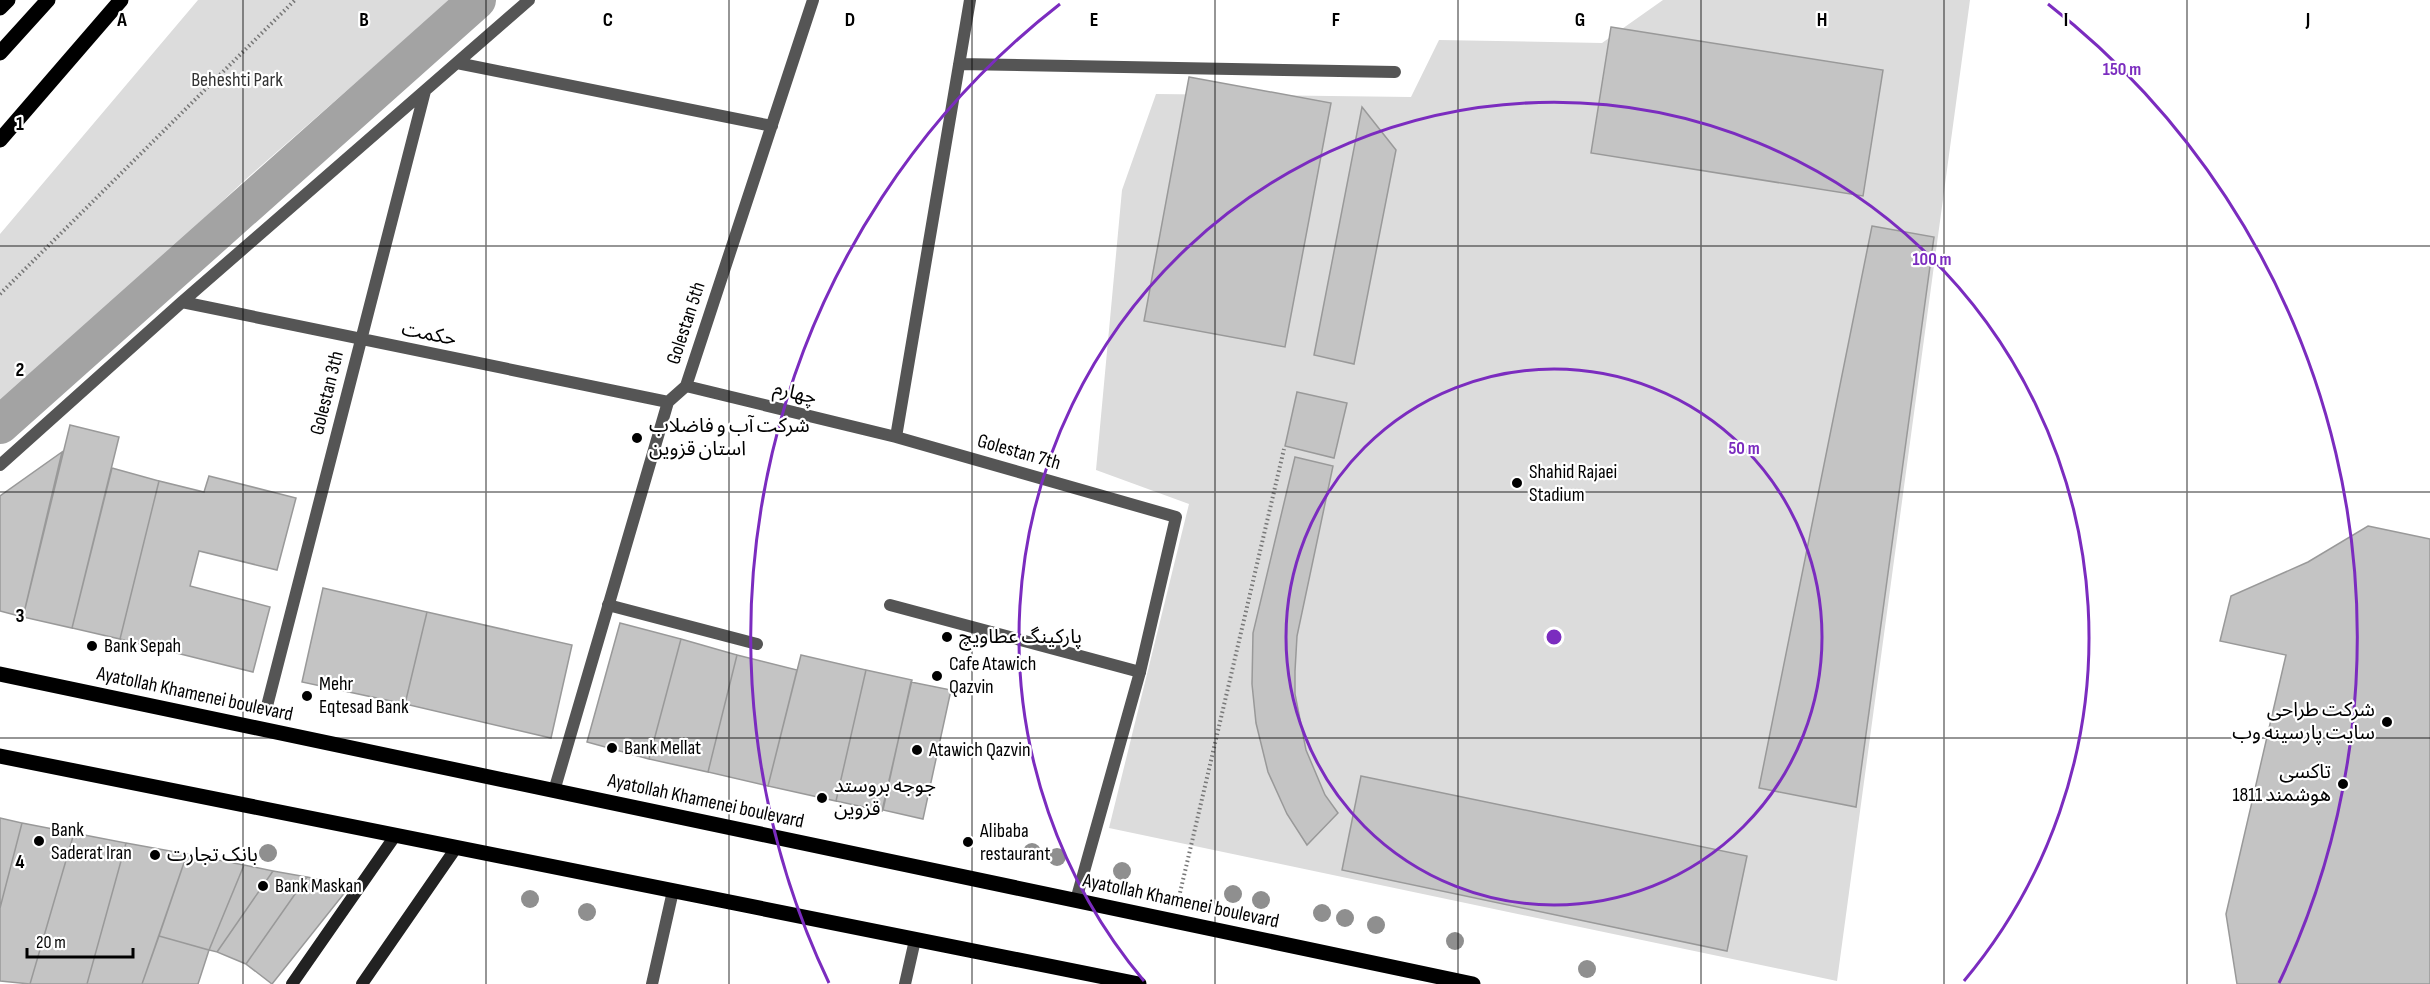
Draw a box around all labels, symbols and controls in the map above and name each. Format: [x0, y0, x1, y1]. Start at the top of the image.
text: A [116, 8, 127, 32]
text: B [359, 8, 369, 32]
text: C [603, 8, 613, 32]
text: D [845, 8, 855, 32]
text: E [1090, 8, 1098, 32]
text: F [1332, 8, 1340, 32]
text: G [1575, 8, 1585, 32]
text: H [1817, 8, 1827, 32]
text: I [2064, 8, 2068, 32]
text: J [2305, 8, 2310, 32]
text: 150 m [2103, 59, 2141, 80]
park label: Beheshti Park [191, 68, 283, 92]
text: 1 [16, 112, 24, 136]
text: 100 m [1913, 249, 1952, 270]
street label: Golestan 5th [661, 279, 711, 367]
street label: حکمت [400, 317, 458, 351]
street label: Golestan 3th [305, 348, 349, 438]
text: 2 [16, 358, 24, 382]
street label: چهارم [770, 376, 819, 412]
place label: شرکت آب و فاضلاب استان قزوین [649, 414, 810, 461]
street label: Golestan 7th [975, 429, 1063, 475]
marker: شرکت آب و فاضلاب استان قزوین [630, 431, 644, 445]
text: 50 m [1728, 438, 1760, 459]
place label: Shahid Rajaei Stadium [1529, 460, 1617, 507]
marker: Shahid Rajaei Stadium [1510, 476, 1524, 490]
text: 3 [16, 604, 25, 628]
place label: پارکینگ عطاویچ [959, 625, 1082, 651]
centre of rings [1544, 627, 1564, 647]
marker: پارکینگ عطاویچ [940, 630, 954, 644]
place label: Bank Sepah [104, 634, 181, 658]
marker: Bank Sepah [85, 639, 99, 653]
place label: Cafe Atawich Qazvin [949, 652, 1036, 699]
street label: Ayatollah Khamenei boulevard [94, 661, 295, 727]
marker: Cafe Atawich Qazvin [930, 669, 944, 683]
place label: Mehr Eqtesad Bank [319, 672, 409, 719]
marker: Mehr Eqtesad Bank [300, 689, 314, 703]
place label: شرکت طراحی سایت پارسینه وب [2232, 698, 2375, 745]
marker: شرکت طراحی سایت پارسینه وب [2380, 715, 2394, 729]
place label: Bank Mellat [624, 736, 701, 760]
place label: Atawich Qazvin [928, 738, 1031, 762]
marker: Bank Mellat [605, 741, 619, 755]
marker: Atawich Qazvin [910, 743, 924, 757]
place label: تاکسی هوشمند 1811 [2232, 760, 2331, 807]
street label: Ayatollah Khamenei boulevard [605, 768, 806, 834]
place label: جوجه بروستد قزوین [834, 774, 936, 821]
marker: تاکسی هوشمند 1811 [2336, 777, 2350, 791]
marker: جوجه بروستد قزوین [815, 791, 829, 805]
place label: Bank Saderat Iran [51, 818, 132, 865]
place label: Alibaba restaurant [979, 819, 1051, 866]
marker: Bank Saderat Iran [32, 834, 46, 848]
marker: Alibaba restaurant [961, 835, 975, 849]
place label: بانک تجارت [167, 843, 258, 867]
marker: بانک تجارت [148, 848, 162, 862]
text: 4 [15, 850, 25, 874]
street label: Ayatollah Khamenei boulevard [1080, 868, 1281, 934]
place label: Bank Maskan [275, 874, 362, 898]
marker: Bank Maskan [256, 879, 270, 893]
scale bar [27, 921, 134, 959]
text: 20 m [36, 932, 66, 953]

